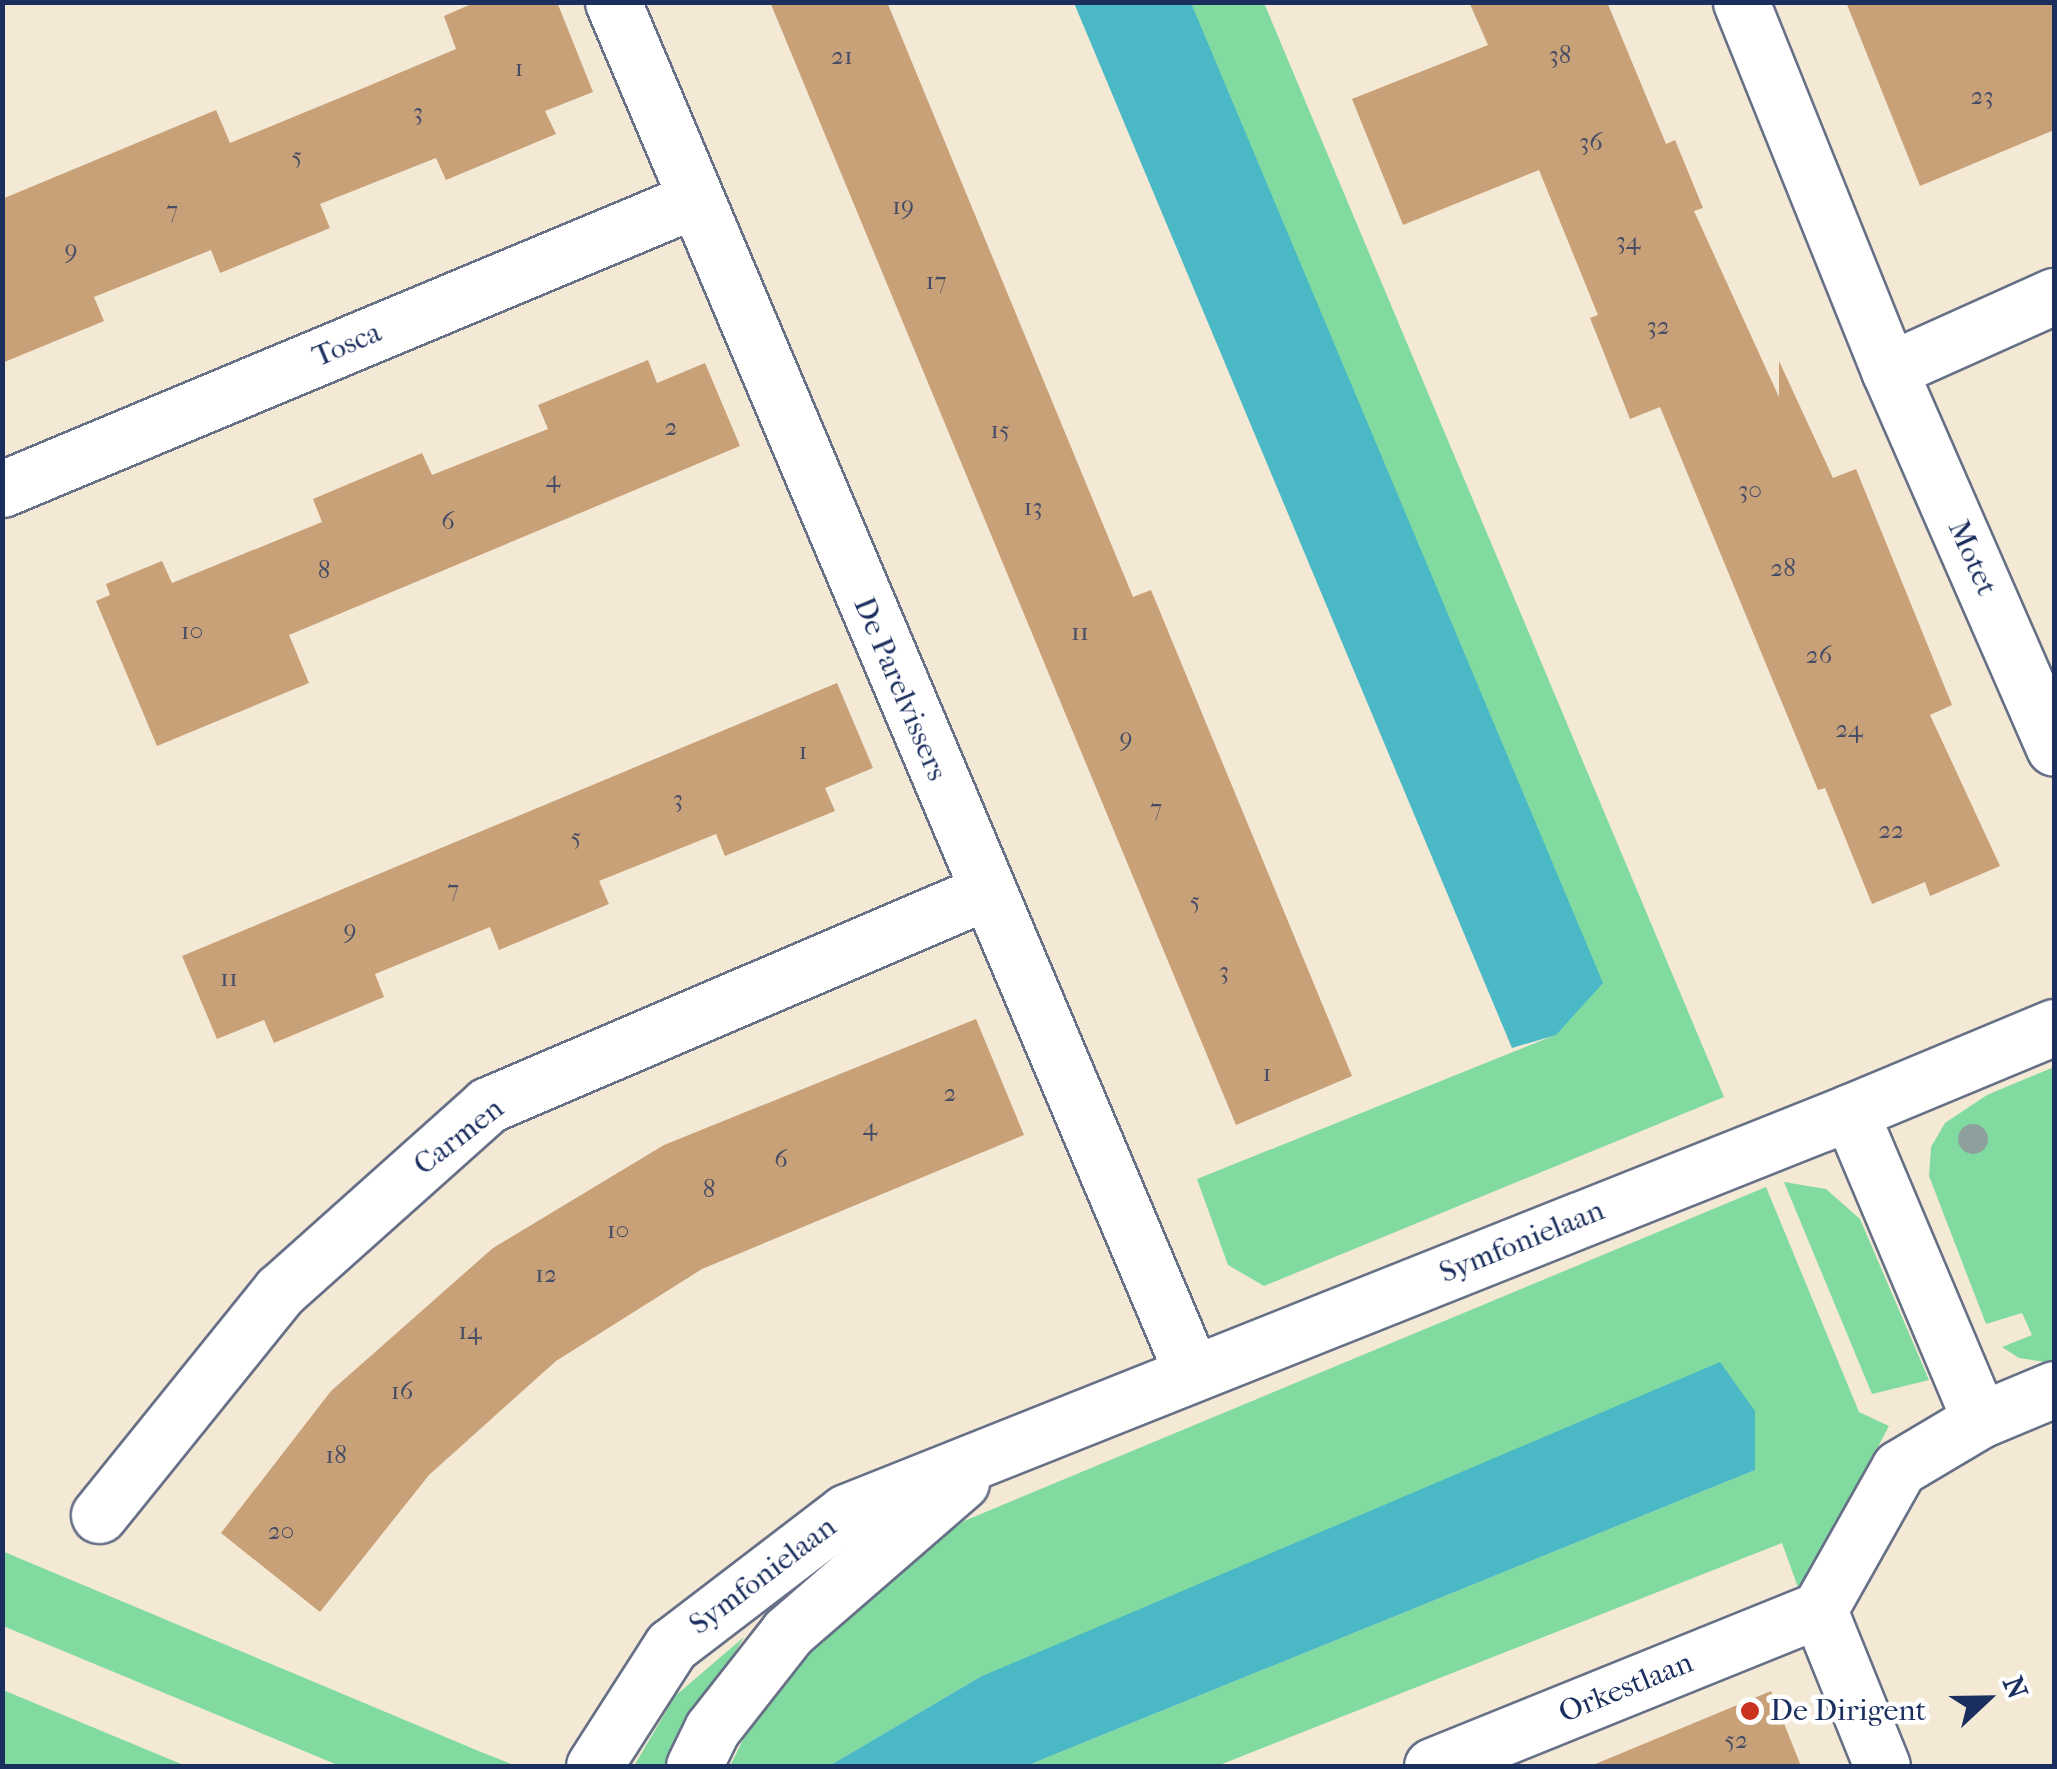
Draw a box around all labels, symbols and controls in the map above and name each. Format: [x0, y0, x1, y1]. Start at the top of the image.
house number: 38 [1549, 40, 1571, 70]
house number: 21 [831, 41, 853, 71]
house number: 1 [515, 53, 523, 83]
house number: 23 [1970, 81, 1994, 111]
house number: 3 [413, 97, 423, 127]
house number: 36 [1579, 127, 1603, 157]
house number: 5 [292, 141, 302, 171]
house number: 19 [892, 191, 914, 221]
house number: 7 [166, 195, 178, 225]
house number: 34 [1615, 226, 1641, 256]
house number: 9 [64, 235, 78, 265]
house number: 17 [926, 266, 946, 296]
house number: 32 [1646, 311, 1670, 341]
street label: Tosca [307, 315, 387, 375]
house number: 2 [665, 412, 677, 442]
house number: 15 [990, 415, 1010, 445]
house number: 4 [546, 464, 560, 494]
house number: 30 [1738, 475, 1762, 505]
house number: 13 [1023, 492, 1043, 522]
house number: 6 [441, 506, 455, 536]
street label: Motet [1940, 515, 2004, 601]
house number: 28 [1770, 553, 1796, 583]
house number: 8 [318, 555, 330, 585]
street label: De Parelvissers [845, 592, 955, 786]
house number: 10 [181, 616, 203, 646]
house number: 11 [1071, 617, 1089, 647]
house number: 26 [1806, 640, 1832, 670]
house number: 24 [1835, 714, 1863, 744]
house number: 9 [1119, 723, 1133, 753]
house number: 1 [799, 736, 807, 766]
house number: 3 [673, 784, 683, 814]
house number: 7 [1150, 793, 1162, 823]
house number: 22 [1878, 815, 1904, 845]
house number: 5 [571, 822, 581, 852]
house number: 7 [447, 874, 459, 904]
house number: 5 [1190, 886, 1200, 916]
house number: 9 [343, 915, 357, 945]
house number: 3 [1219, 956, 1229, 986]
house number: 11 [220, 963, 238, 993]
house number: 1 [1263, 1058, 1271, 1088]
house number: 2 [944, 1078, 956, 1108]
street label: Carmen [407, 1091, 511, 1183]
house number: 4 [863, 1112, 877, 1142]
house number: 6 [774, 1144, 788, 1174]
house number: 8 [703, 1174, 715, 1204]
street label: Symfonielaan [1434, 1193, 1610, 1291]
house number: 10 [607, 1215, 629, 1245]
house number: 12 [535, 1259, 557, 1289]
house number: 14 [458, 1316, 482, 1346]
house number: 16 [391, 1376, 413, 1406]
house number: 18 [325, 1440, 347, 1470]
street label: Symfonielaan [683, 1509, 843, 1643]
house number: 20 [268, 1516, 294, 1546]
street label: Orkestlaan [1554, 1645, 1698, 1731]
north arrow [1937, 1649, 2037, 1749]
text: N [1996, 1672, 2035, 1704]
place label: De Dirigent [1770, 1693, 1926, 1729]
marker: De Dirigent [1739, 1700, 1761, 1722]
house number: 52 [1724, 1725, 1748, 1755]

